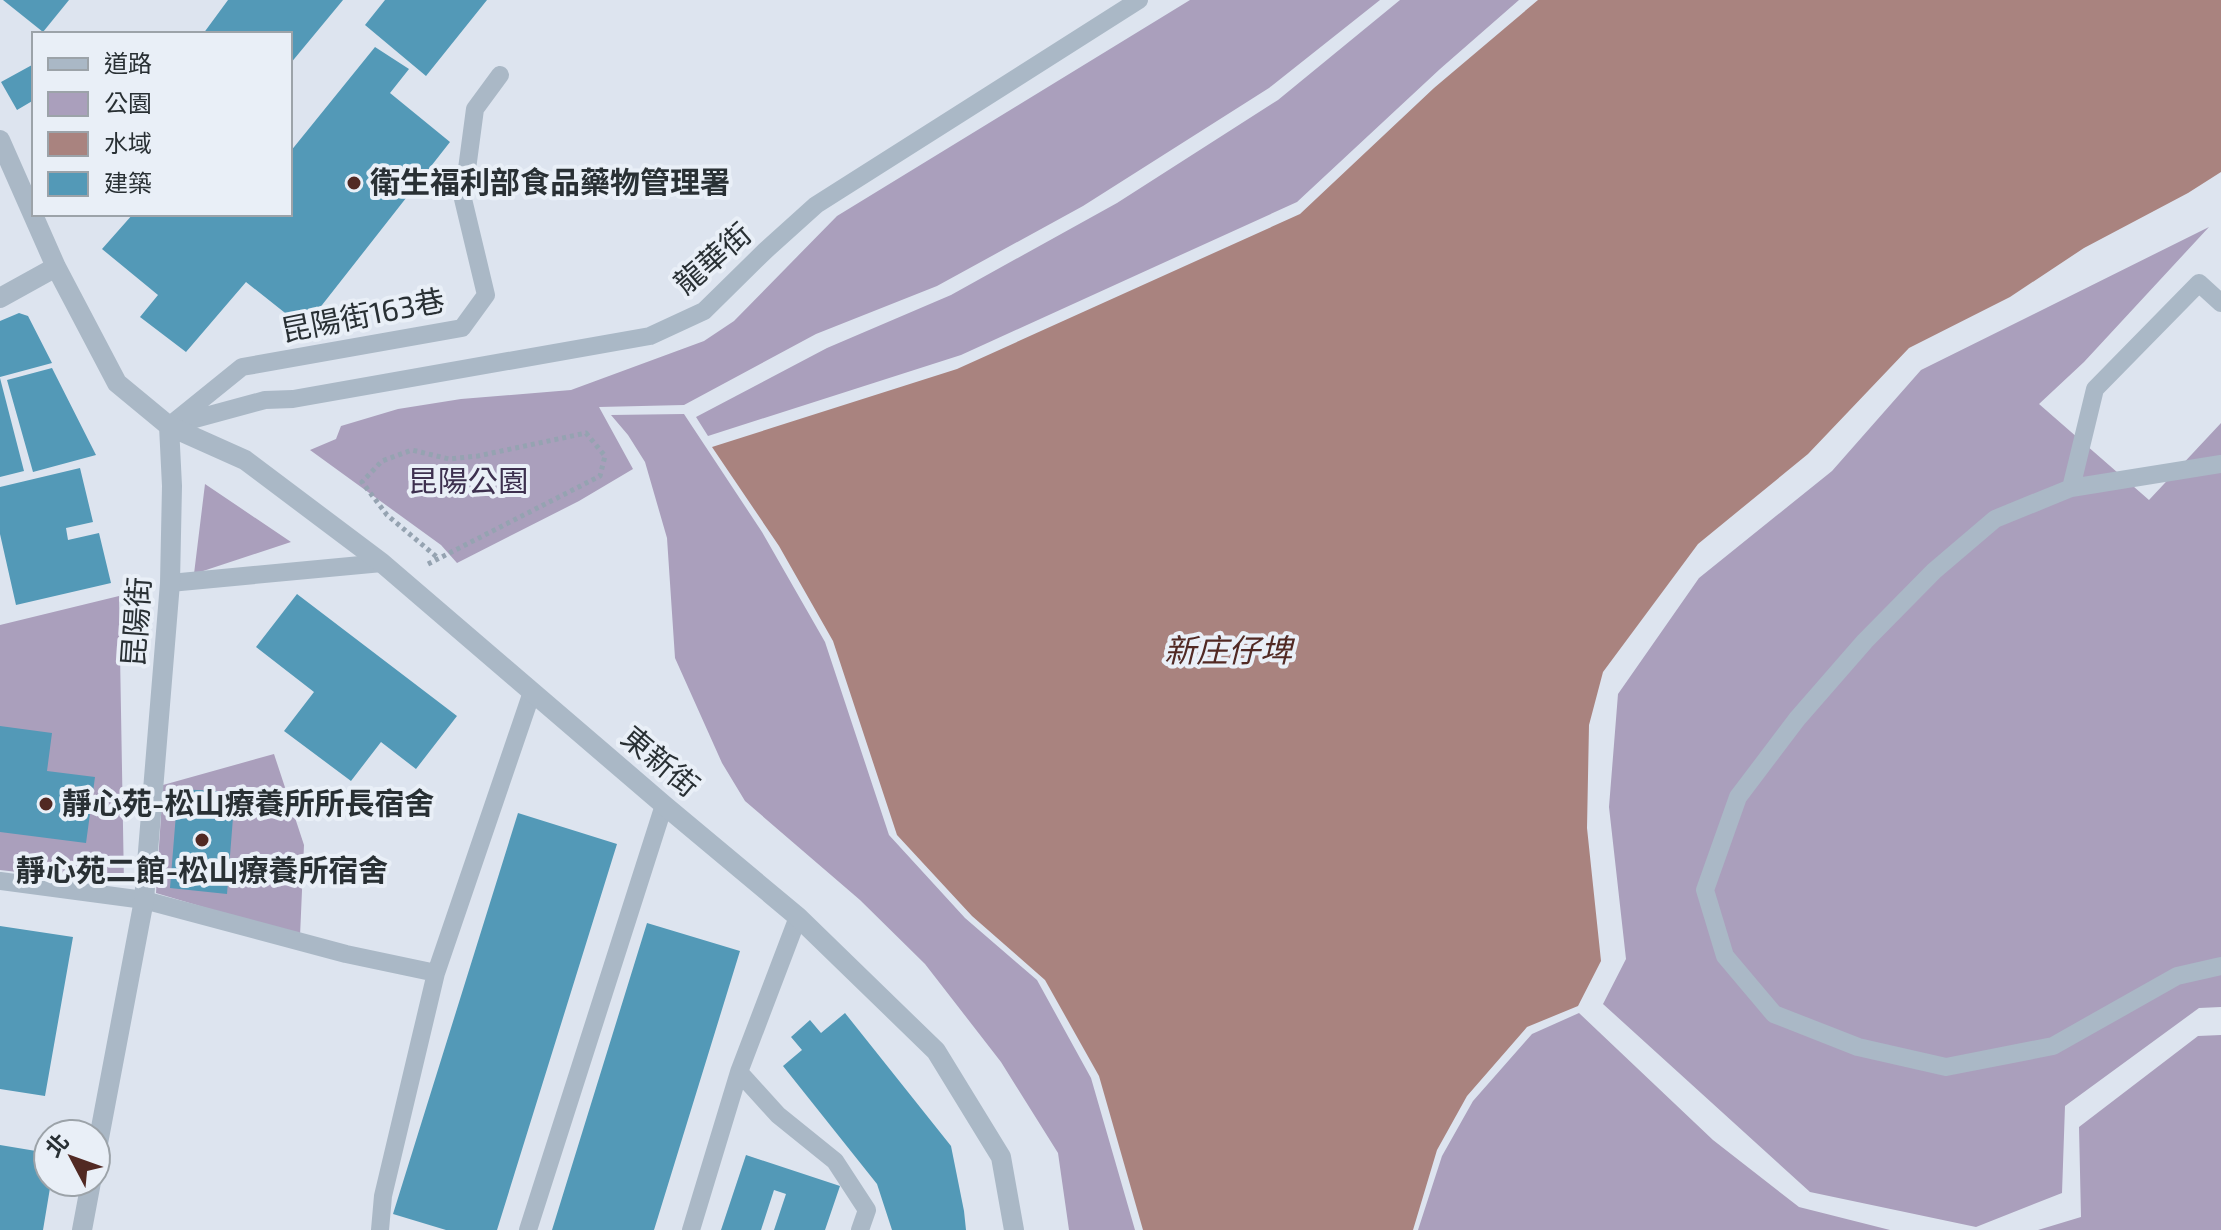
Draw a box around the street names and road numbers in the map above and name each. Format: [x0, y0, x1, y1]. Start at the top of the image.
street label: 龍華街 [666, 214, 757, 301]
street label: 昆陽街163巷 [278, 281, 447, 348]
street label: 昆陽街 [114, 576, 156, 668]
street label: 東新街 [615, 718, 707, 803]

